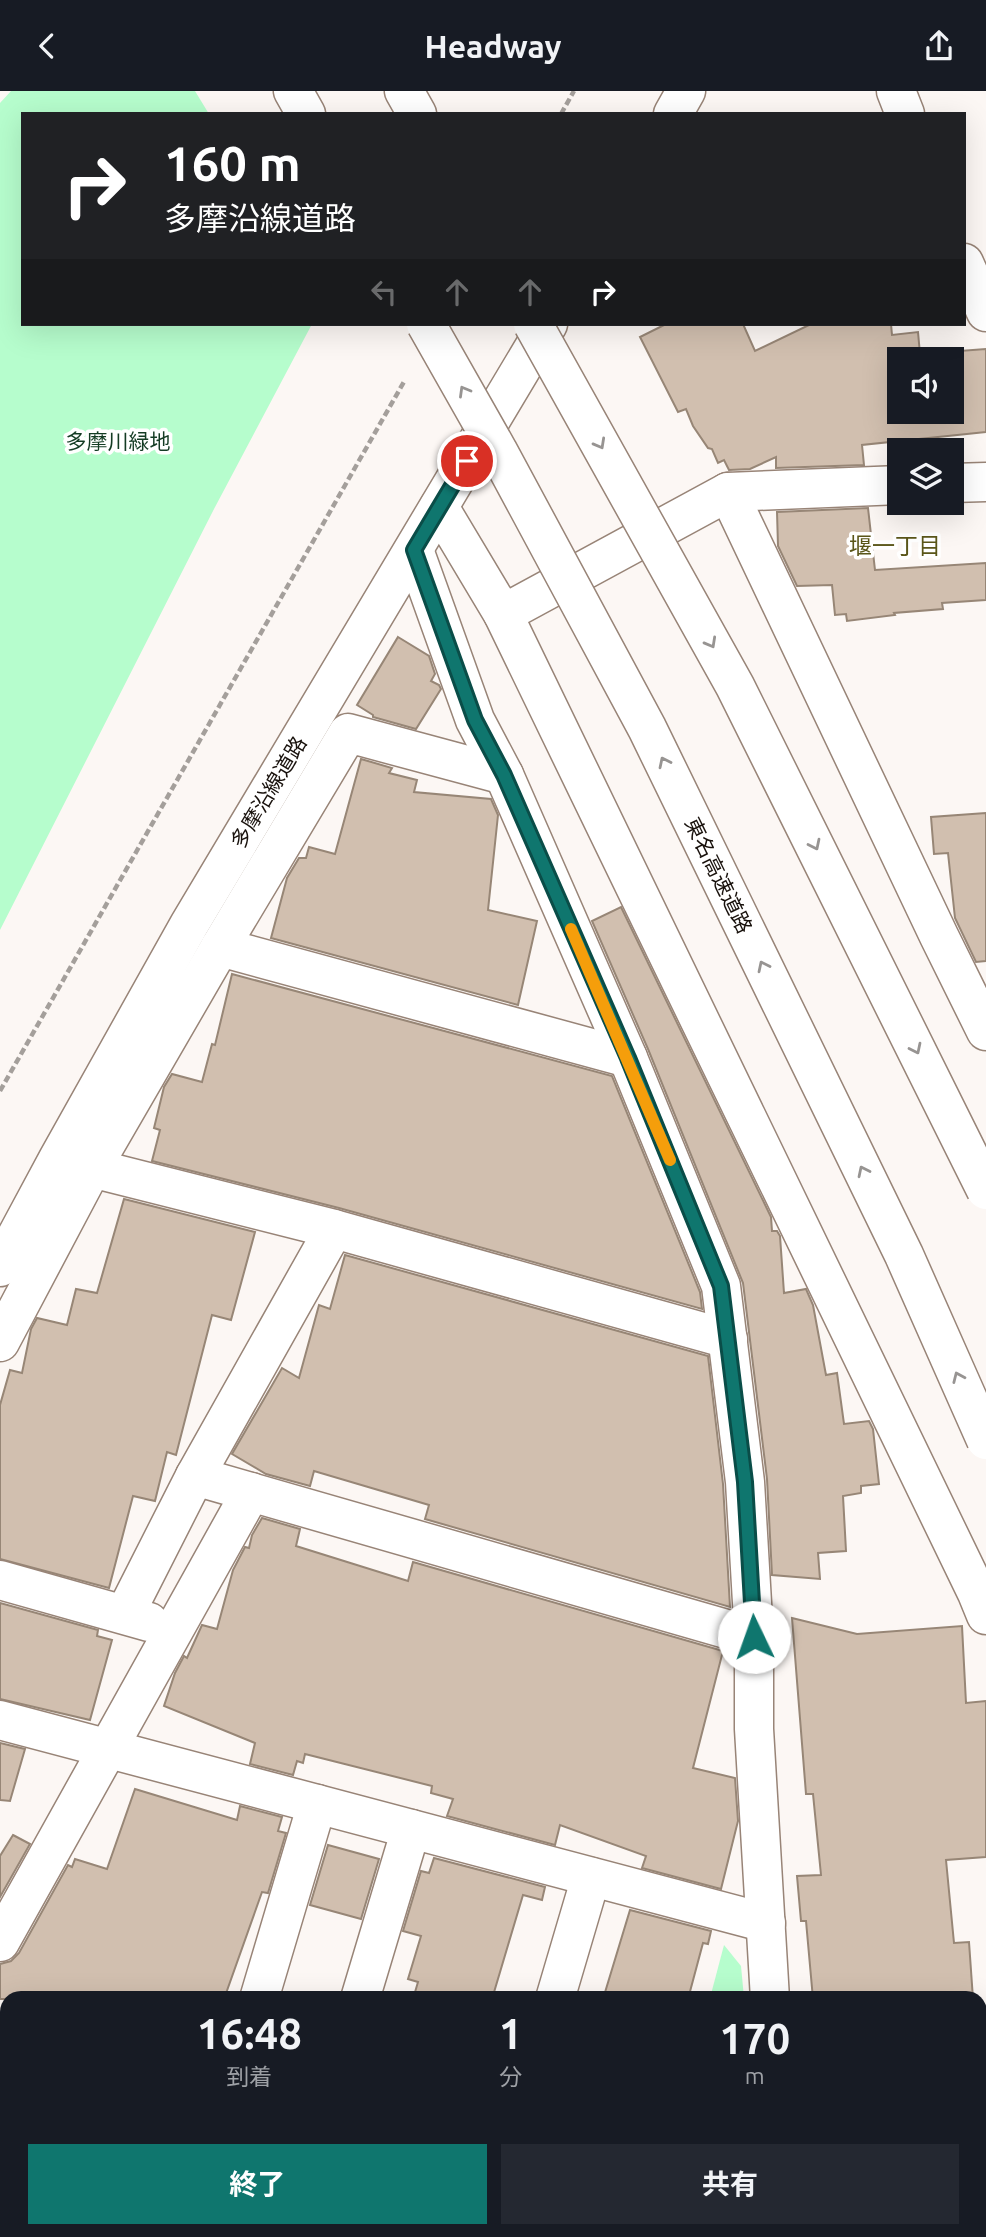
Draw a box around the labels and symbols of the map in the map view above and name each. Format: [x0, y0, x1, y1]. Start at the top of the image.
one-way arrow [460, 386, 473, 399]
park label: 多摩川緑地 [66, 429, 171, 453]
pin [437, 431, 497, 491]
one-way arrow [592, 437, 605, 449]
district label: 堰一丁目 [849, 533, 941, 558]
one-way arrow [703, 635, 716, 648]
street label: 多摩沿線道路 [225, 732, 311, 852]
one-way arrow [658, 757, 672, 769]
street label: 東名高速道路 [681, 813, 757, 937]
one-way arrow [806, 838, 820, 850]
one-way arrow [758, 961, 772, 973]
one-way arrow [907, 1042, 921, 1054]
one-way arrow [858, 1166, 872, 1178]
one-way arrow [952, 1372, 966, 1385]
position arrow [717, 1600, 791, 1674]

